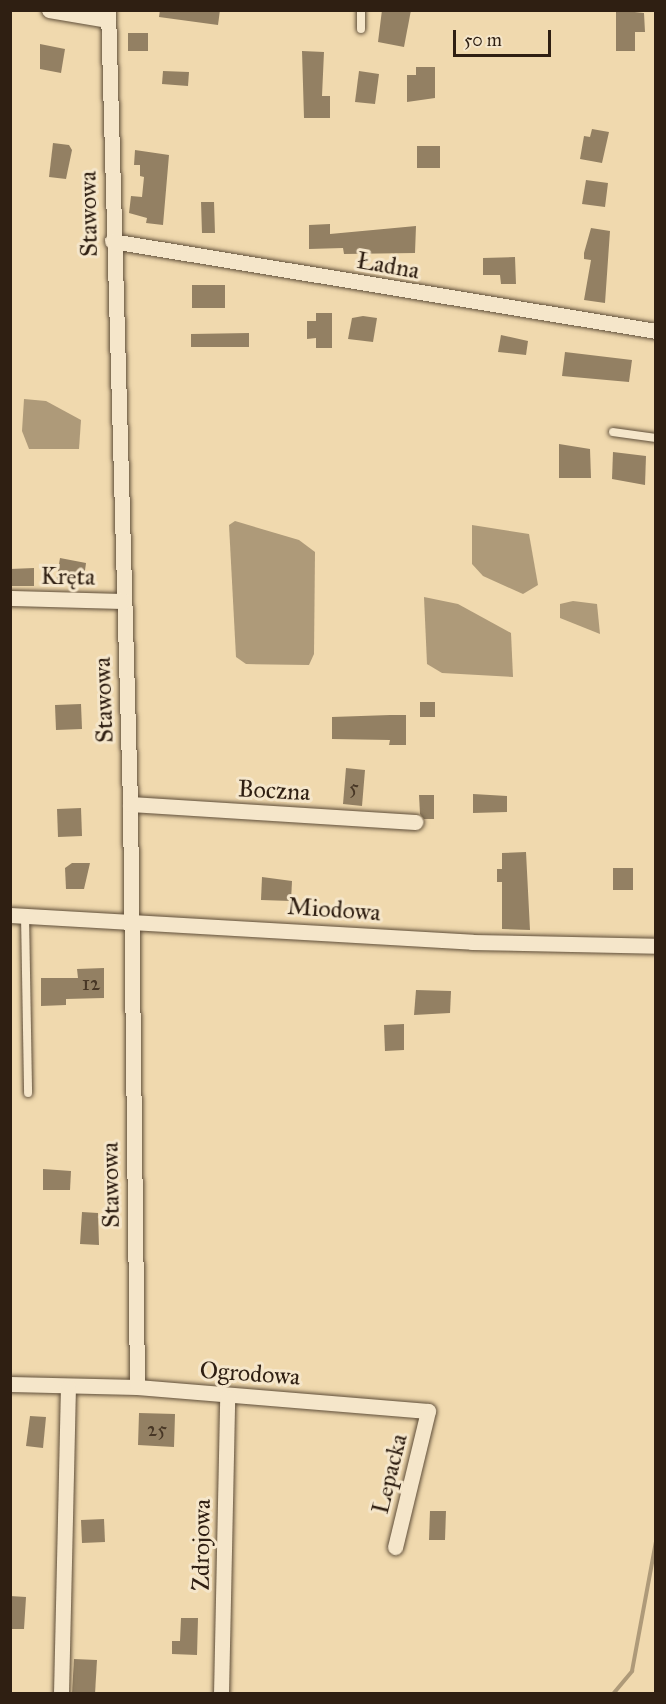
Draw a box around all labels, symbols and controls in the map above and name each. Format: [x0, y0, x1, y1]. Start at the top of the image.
scale bar [456, 18, 554, 56]
text: 50 m [464, 29, 502, 51]
street label: Stawowa [74, 171, 104, 257]
street label: Ładna [354, 246, 422, 286]
street label: Kręta [41, 562, 95, 592]
street label: Stawowa [88, 657, 120, 743]
house number: 5 [349, 774, 359, 800]
street label: Boczna [237, 775, 311, 807]
street label: Miodowa [286, 892, 382, 928]
house number: 12 [82, 970, 100, 996]
street label: Stawowa [96, 1142, 126, 1228]
street label: Ogrodowa [199, 1356, 301, 1392]
house number: 25 [147, 1416, 167, 1442]
street label: Lepacka [366, 1431, 414, 1517]
street label: Zdrojowa [187, 1499, 217, 1591]

